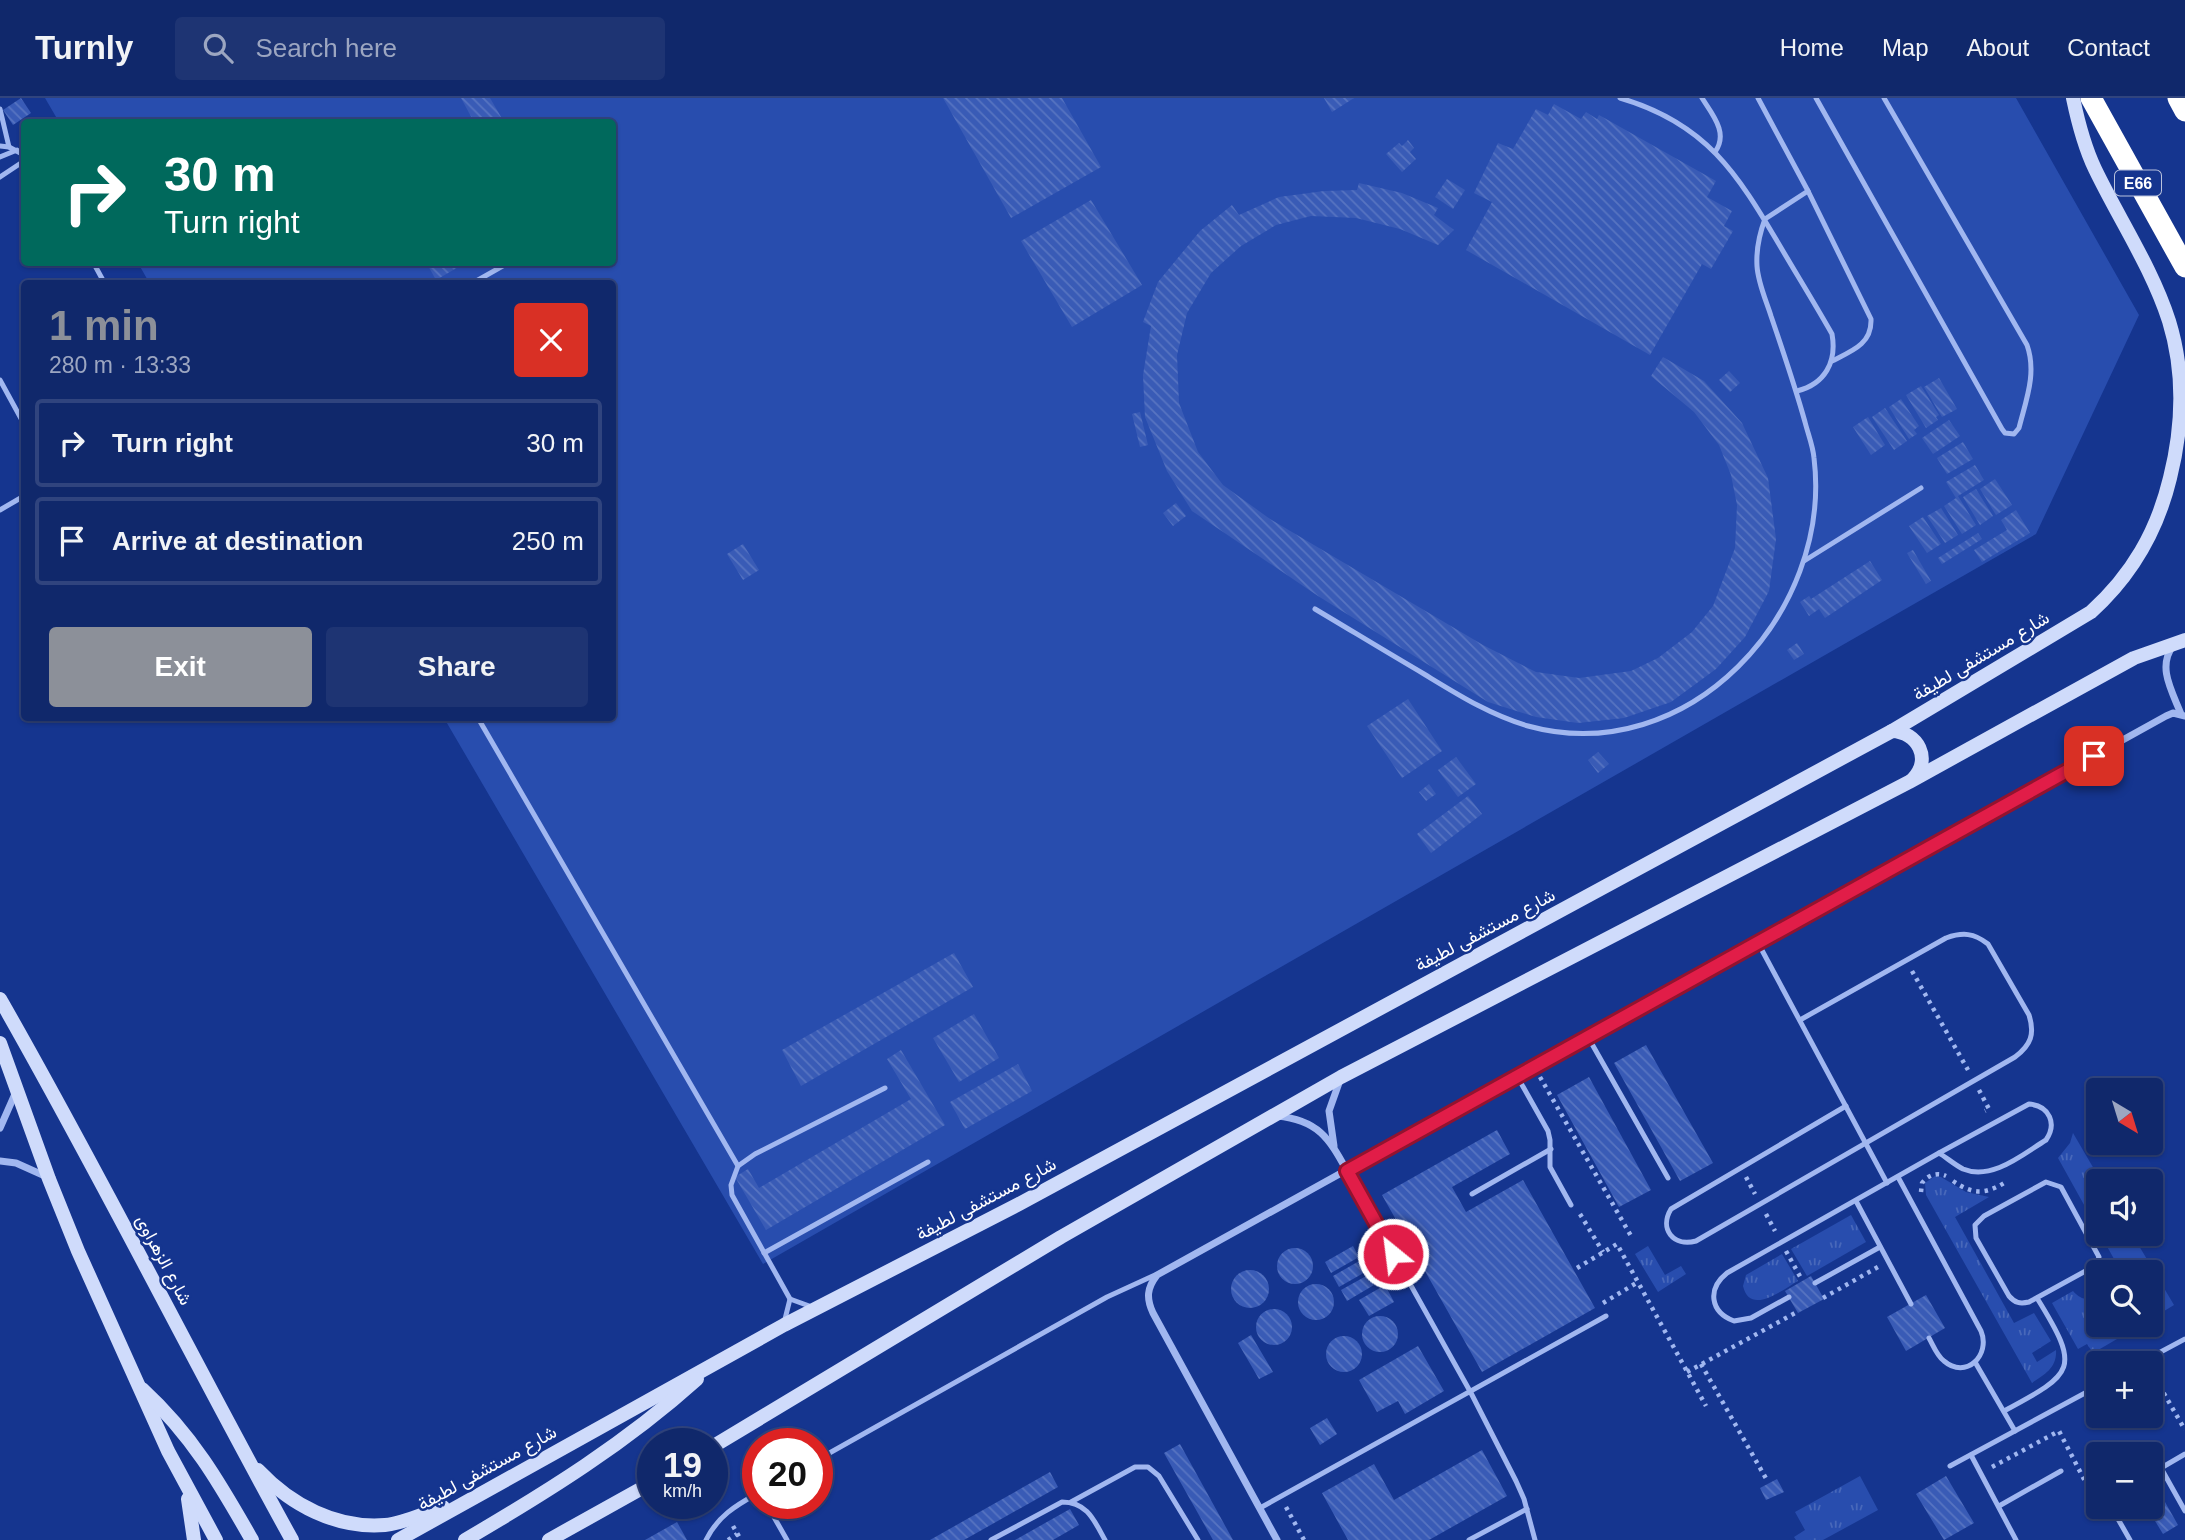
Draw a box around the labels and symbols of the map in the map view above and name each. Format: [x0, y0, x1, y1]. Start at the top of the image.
road number: E66 [2115, 170, 2161, 195]
street label: شارع مستشفى لطيفة [1909, 607, 2054, 706]
pin [2064, 726, 2124, 786]
street label: شارع مستشفى لطيفة [1412, 885, 1559, 977]
north arrow [2086, 1078, 2163, 1155]
street label: شارع مستشفى لطيفة [913, 1154, 1060, 1246]
street label: شارع الزهراوى [130, 1212, 196, 1309]
position arrow [1356, 1217, 1430, 1291]
street label: شارع مستشفى لطيفة [414, 1422, 561, 1516]
speed limit sign: 20 [742, 1428, 833, 1519]

